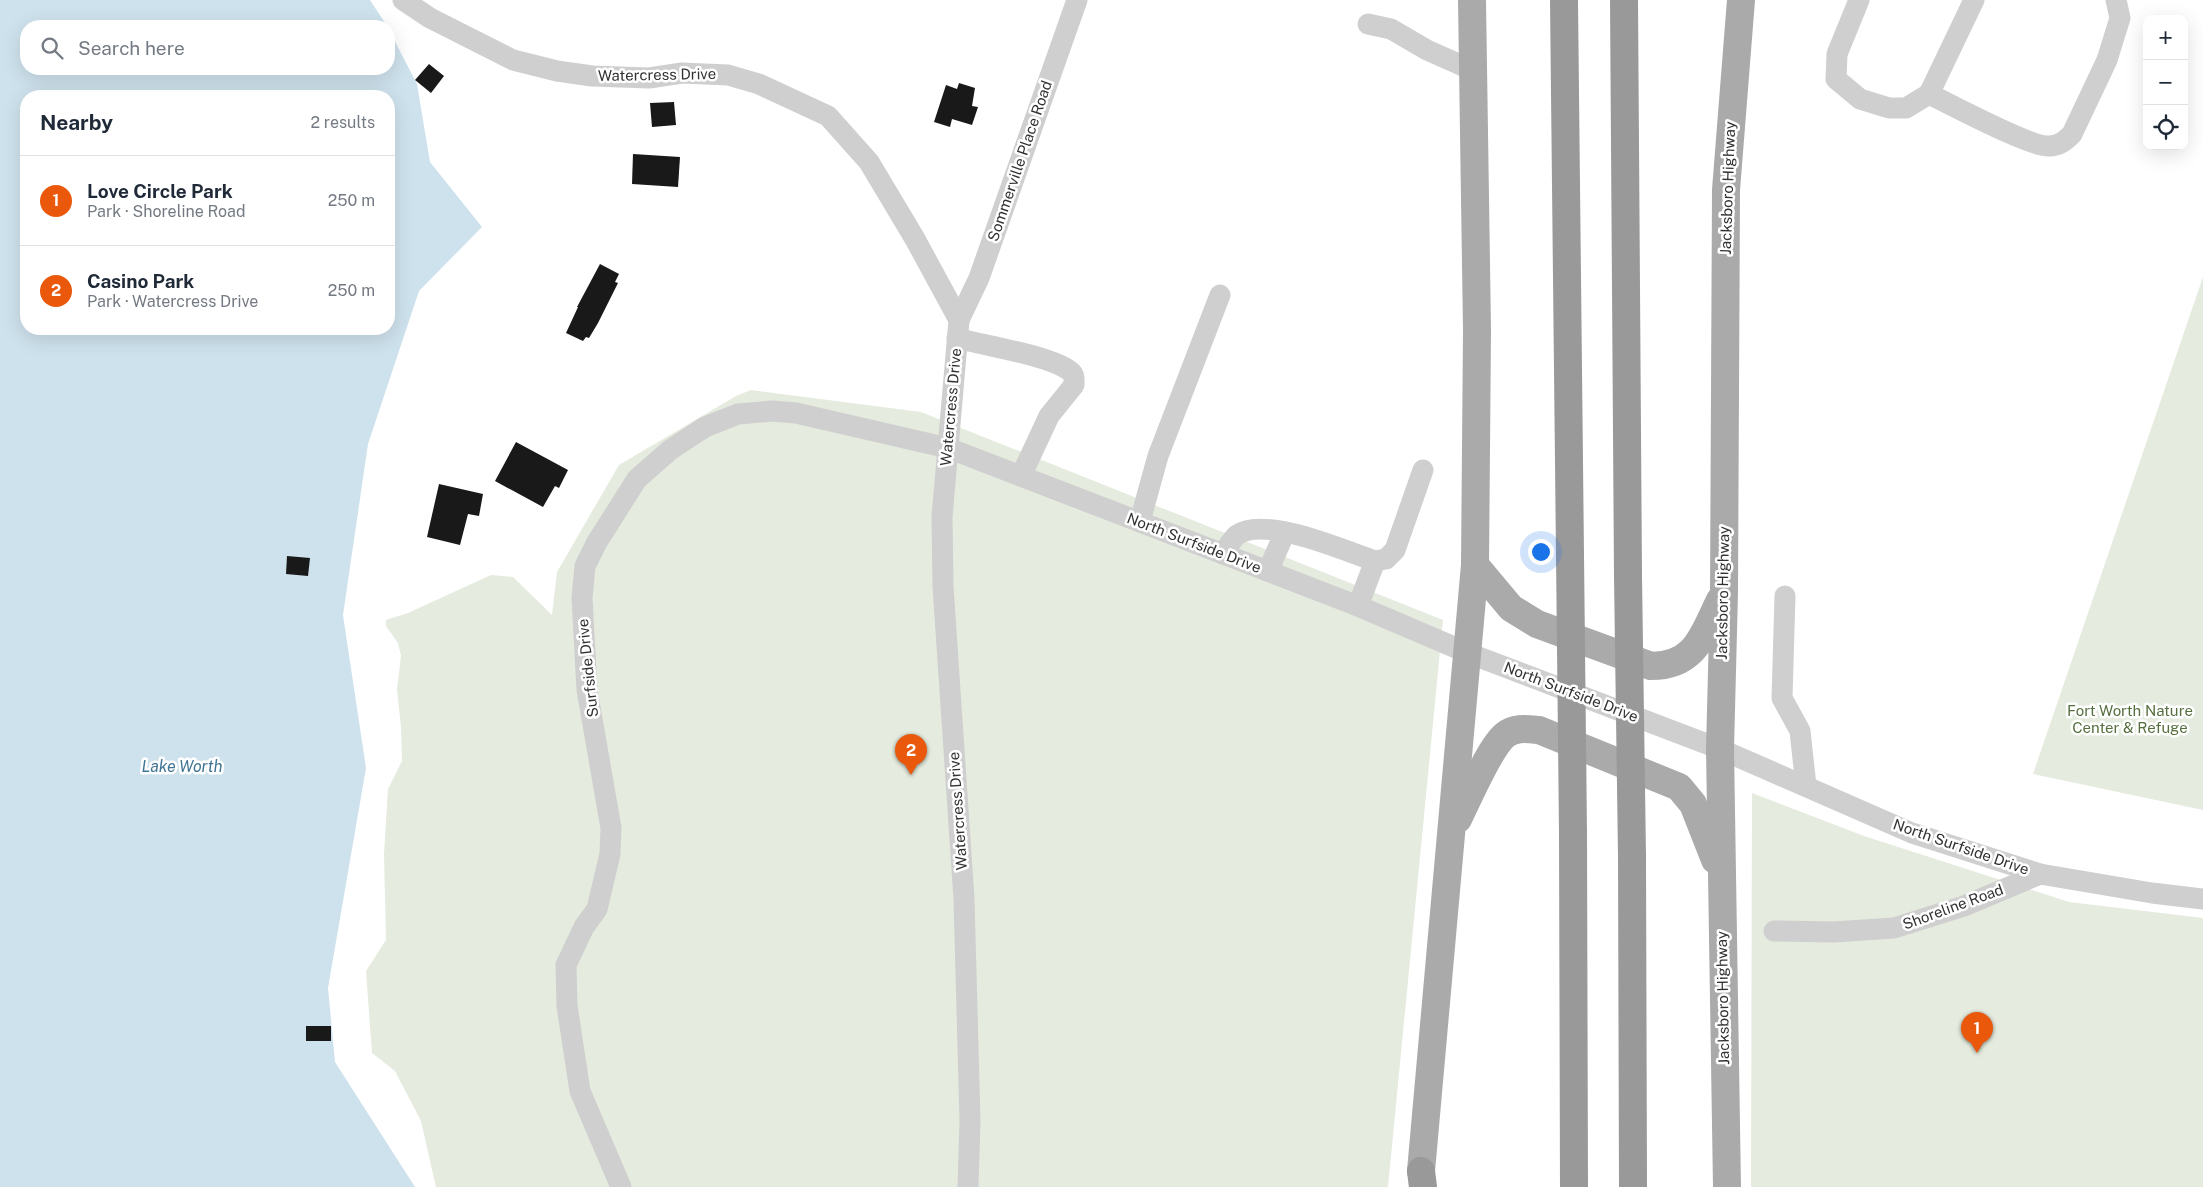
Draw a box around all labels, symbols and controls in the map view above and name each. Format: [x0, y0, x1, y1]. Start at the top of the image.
map controls [2143, 15, 2188, 150]
button: + [2143, 15, 2188, 60]
search box [20, 20, 395, 75]
icon: search [38, 34, 66, 62]
text: Search here [78, 37, 185, 59]
button: − [2143, 60, 2188, 105]
street label: Watercress Drive [598, 65, 716, 84]
street label: Sommerville Place Road [984, 78, 1055, 243]
button: locate [2143, 105, 2188, 150]
text: Nearby [40, 110, 113, 135]
text: 2 results [310, 113, 375, 132]
street label: Jacksboro Highway [1717, 121, 1738, 255]
text: Love Circle Park [87, 180, 233, 202]
text: 1 [53, 191, 59, 210]
text: 250 m [328, 191, 375, 210]
text: Park · Shoreline Road [87, 202, 245, 221]
text: Casino Park [87, 270, 194, 292]
text: 2 [51, 281, 61, 300]
text: 250 m [328, 281, 375, 300]
text: Park · Watercress Drive [87, 292, 258, 311]
street label: Watercress Drive [937, 347, 964, 467]
street label: North Surfside Drive [1125, 509, 1264, 576]
street label: Jacksboro Highway [1713, 526, 1732, 660]
your location [1528, 539, 1554, 565]
street label: Surfside Drive [574, 618, 601, 718]
street label: North Surfside Drive [1502, 658, 1641, 725]
park label: Fort Worth Nature Center & Refuge [2067, 702, 2193, 736]
pin: 2 [895, 734, 927, 775]
street label: Watercress Drive [945, 751, 970, 871]
water label: Lake Worth [142, 757, 222, 776]
street label: North Surfside Drive [1891, 815, 2031, 878]
street label: Shoreline Road [1900, 880, 2006, 933]
street label: Jacksboro Highway [1713, 931, 1732, 1065]
pin: 1 [1961, 1012, 1993, 1053]

